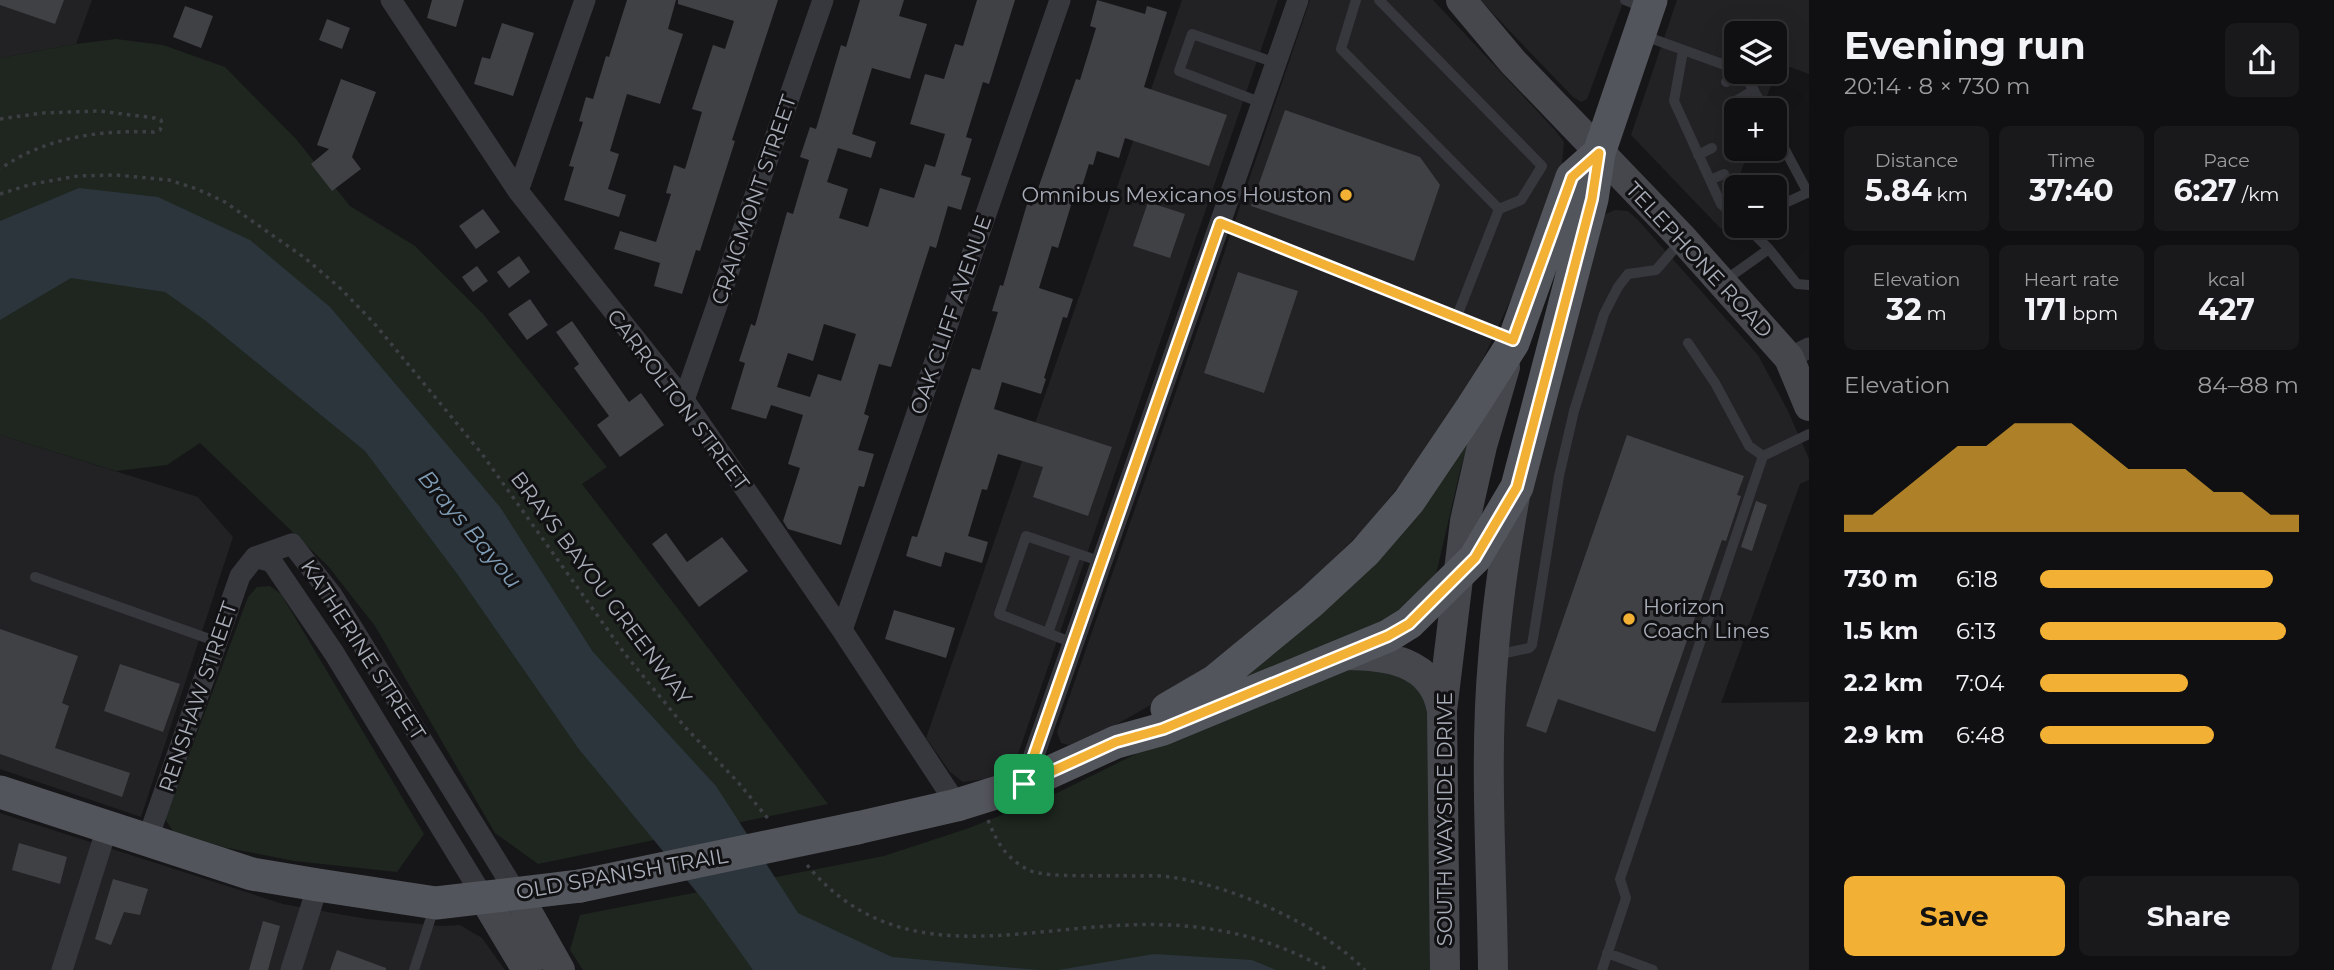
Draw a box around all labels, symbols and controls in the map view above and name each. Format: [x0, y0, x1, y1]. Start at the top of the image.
map controls [1724, 21, 1787, 238]
button: layers [1724, 21, 1787, 84]
text: Evening run [1844, 22, 2086, 69]
button: share [2225, 23, 2299, 97]
text: 20:14 · 8 × 730 m [1844, 72, 2030, 100]
street label: CRAIGMONT STREET [706, 92, 801, 308]
button: + [1724, 98, 1787, 161]
text: Distance [1875, 149, 1958, 172]
text: Time [2048, 149, 2095, 172]
text: Pace [2203, 149, 2250, 172]
text: 5.84 [1865, 172, 1932, 209]
text: 37:40 [2029, 172, 2114, 209]
text: 6:27 [2173, 172, 2237, 209]
button: − [1724, 175, 1787, 238]
street label: TELEPHONE ROAD [1621, 177, 1778, 343]
place label: Omnibus Mexicanos Houston [1021, 182, 1332, 207]
text: km [1932, 183, 1968, 206]
text: /km [2237, 183, 2280, 206]
marker: Omnibus Mexicanos Houston [1338, 187, 1354, 203]
street label: OAK CLIFF AVENUE [905, 212, 996, 418]
text: Elevation [1873, 268, 1960, 291]
text: Heart rate [2024, 268, 2119, 291]
text: kcal [2208, 268, 2245, 291]
text: 32 [1886, 291, 1922, 328]
text: 171 [2025, 291, 2067, 328]
text: 427 [2198, 291, 2255, 328]
text: m [1922, 302, 1947, 325]
text: bpm [2067, 302, 2118, 325]
street label: CARROLTON STREET [602, 304, 755, 495]
text: Elevation [1844, 371, 1950, 399]
text: 84–88 m [2198, 371, 2299, 399]
water label: Brays Bayou [412, 464, 528, 594]
street label: BRAYS BAYOU GREENWAY [506, 466, 698, 710]
street label: KATHERINE STREET [296, 555, 431, 745]
text: 730 m [1844, 565, 1918, 593]
text: 6:18 [1956, 565, 1998, 593]
place label: Horizon Coach Lines [1643, 594, 1769, 643]
street label: RENSHAW STREET [153, 598, 242, 795]
marker: Horizon Coach Lines [1621, 611, 1637, 627]
text: 1.5 km [1844, 617, 1918, 645]
text: 6:13 [1956, 617, 1996, 645]
text: 2.2 km [1844, 669, 1923, 697]
text: 7:04 [1956, 669, 2004, 697]
street label: SOUTH WAYSIDE DRIVE [1432, 692, 1457, 946]
text: 2.9 km [1844, 721, 1924, 749]
text: 6:48 [1956, 721, 2005, 749]
pin [994, 754, 1054, 814]
icon: arrive [1005, 765, 1043, 803]
street label: OLD SPANISH TRAIL [514, 842, 730, 904]
button: Save [1844, 876, 2065, 956]
button: Share [2079, 876, 2299, 956]

